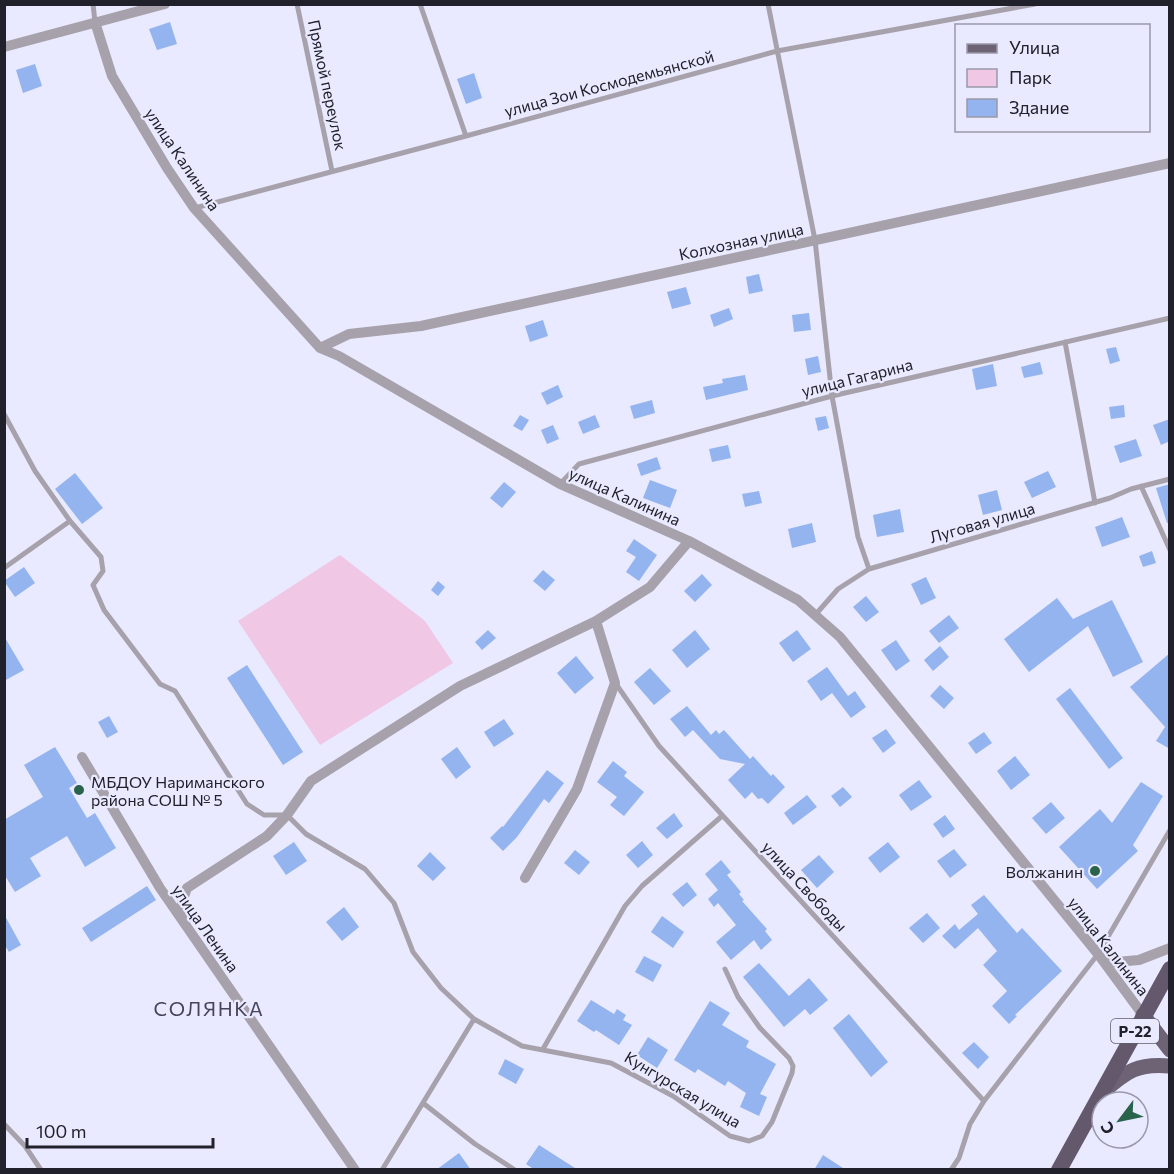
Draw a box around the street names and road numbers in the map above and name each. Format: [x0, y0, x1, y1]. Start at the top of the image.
street label: Прямой переулок [305, 18, 351, 153]
street label: улица Зои Космодемьянской [502, 46, 716, 120]
street label: улица Калинина [142, 104, 224, 214]
street label: Колхозная улица [677, 219, 805, 263]
street label: улица Гагарина [799, 354, 915, 400]
street label: улица Калинина [566, 463, 684, 529]
street label: Луговая улица [927, 498, 1037, 546]
street label: улица Свободы [759, 837, 851, 935]
street label: улица Ленина [169, 880, 243, 976]
street label: улица Калинина [1065, 893, 1153, 999]
road number: Р-22 [1111, 1019, 1159, 1043]
street label: Кунгурская улица [621, 1047, 745, 1131]

